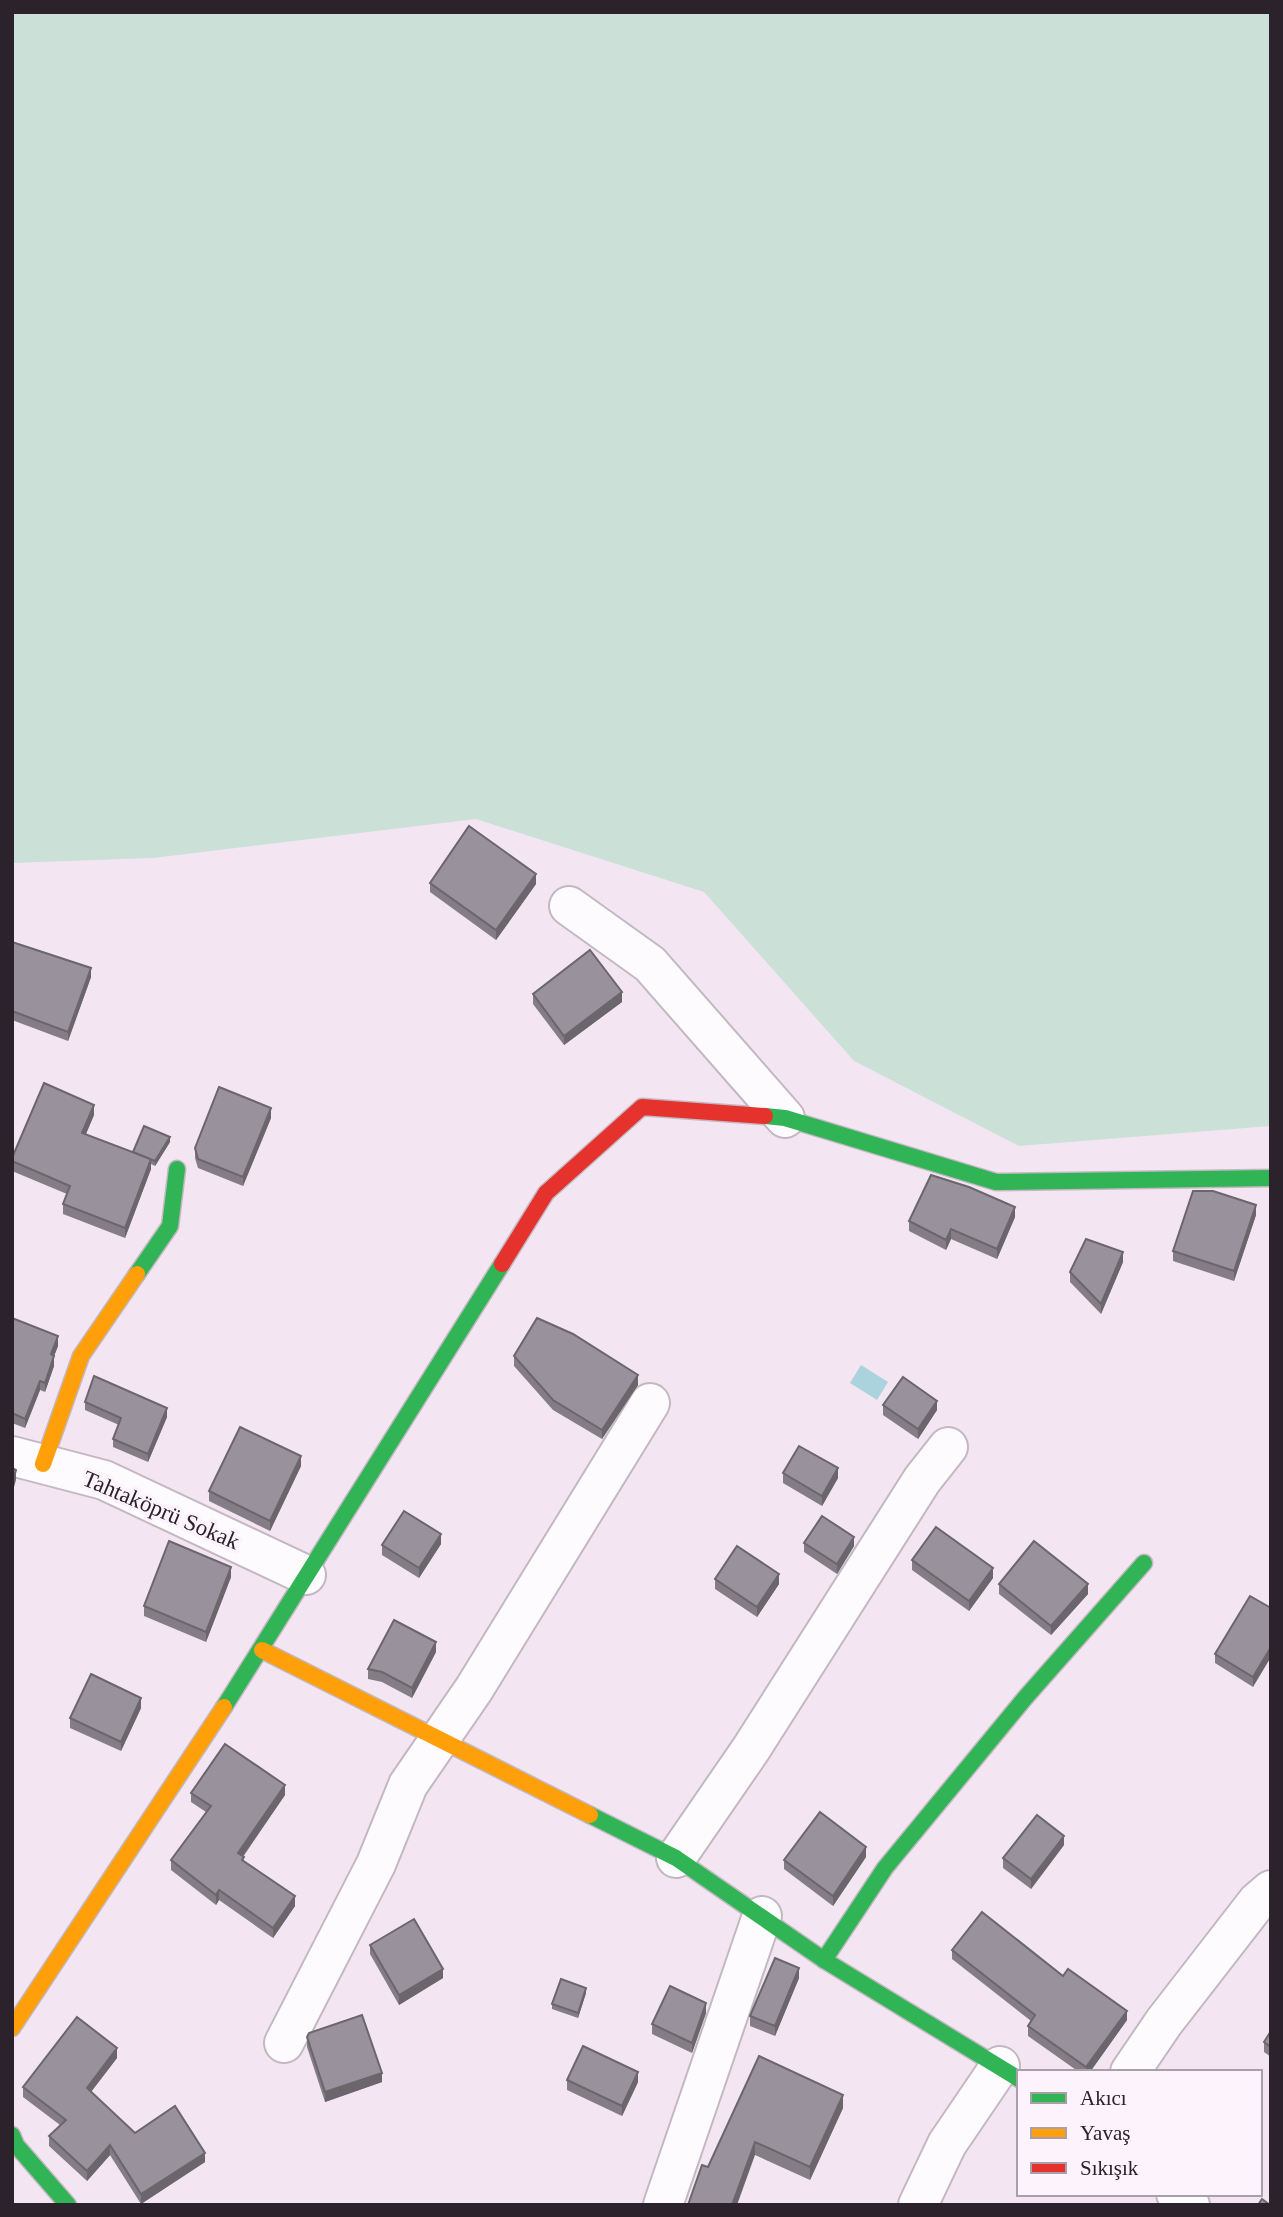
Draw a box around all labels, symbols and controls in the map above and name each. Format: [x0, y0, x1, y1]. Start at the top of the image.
street label: Tahtaköprü Sokak [79, 1466, 244, 1554]
legend [1017, 2070, 1262, 2196]
text: Akıcı [1080, 2086, 1127, 2110]
text: Yavaş [1080, 2121, 1130, 2145]
text: Sıkışık [1080, 2156, 1139, 2180]

